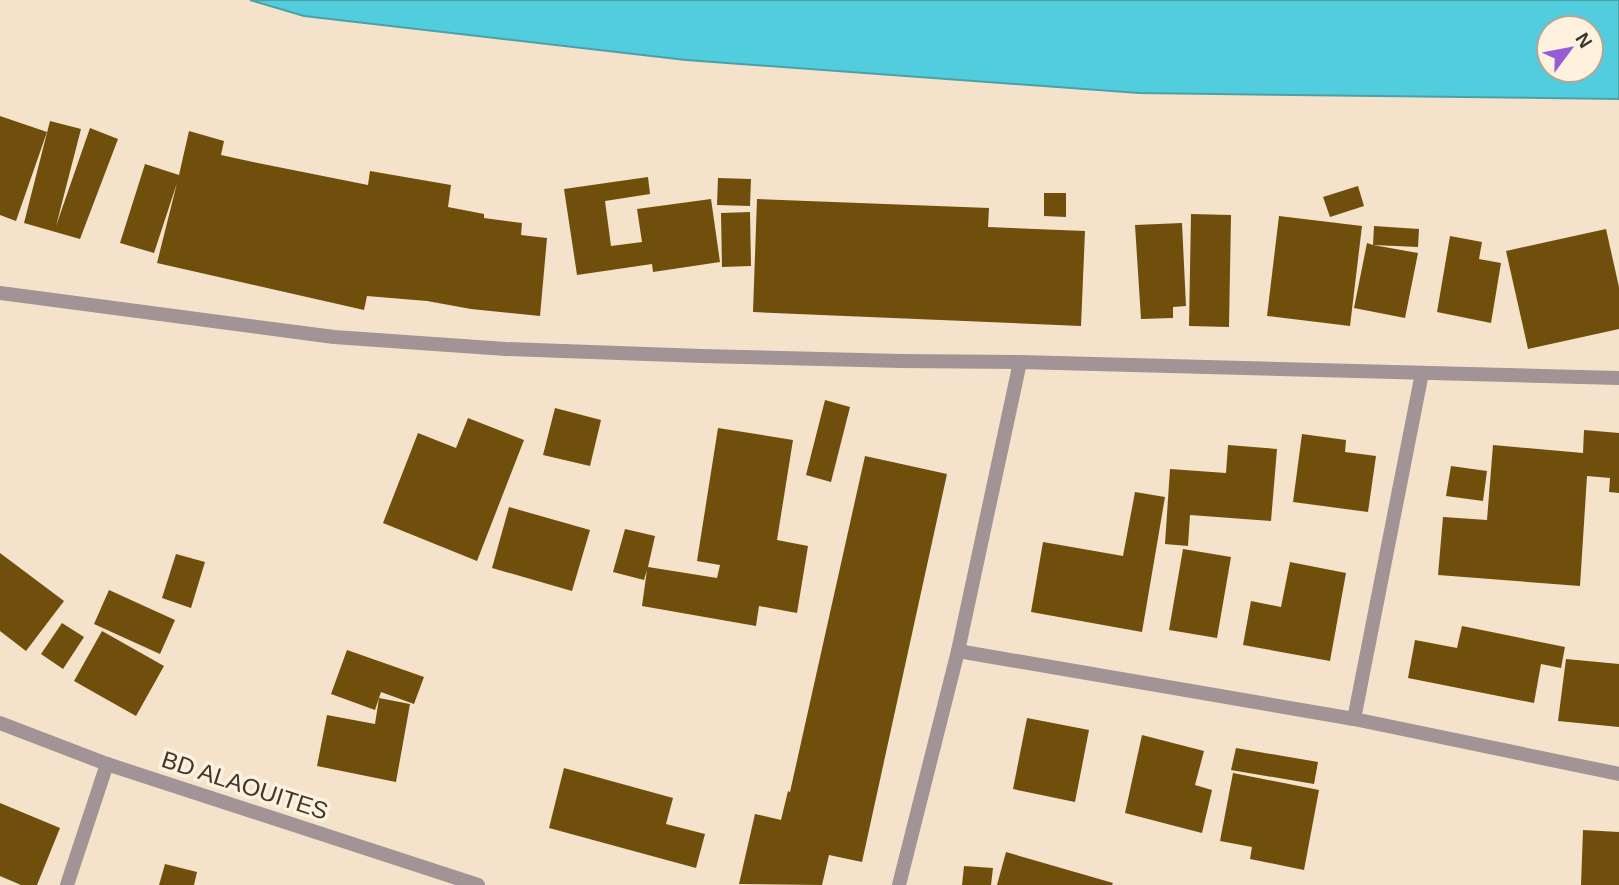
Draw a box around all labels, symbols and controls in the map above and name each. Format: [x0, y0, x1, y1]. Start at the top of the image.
north arrow [1535, 14, 1605, 84]
text: N [1571, 29, 1597, 52]
street label: BD ALAOUITES [158, 745, 332, 825]

